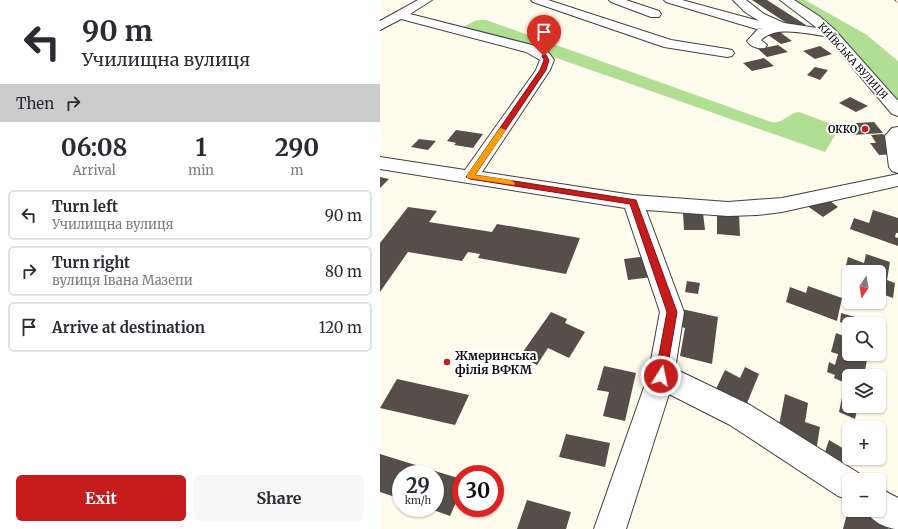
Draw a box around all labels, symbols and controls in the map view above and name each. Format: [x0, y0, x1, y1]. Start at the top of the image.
text: 90 m [82, 13, 153, 49]
pin [527, 15, 561, 56]
icon: left [16, 16, 68, 68]
street label: КИЇВСЬКА ВУЛИЦЯ [815, 19, 891, 102]
icon: arrive [533, 21, 555, 43]
text: Училищна вулиця [82, 48, 250, 71]
icon: right [62, 92, 84, 114]
text: Then [16, 94, 54, 113]
place label: ОККО [828, 123, 857, 136]
marker: ОККО [860, 124, 870, 134]
text: 06:08 [61, 132, 127, 163]
text: 1 [196, 132, 207, 163]
text: 290 [275, 132, 319, 163]
text: Arrival [72, 162, 116, 179]
text: min [188, 162, 214, 179]
text: m [291, 162, 303, 179]
text: Turn left [52, 197, 118, 216]
icon: left [18, 204, 40, 226]
text: 90 m [325, 206, 362, 225]
text: Училищна вулиця [52, 216, 174, 233]
text: Turn right [52, 253, 130, 272]
icon: right [18, 260, 40, 282]
text: 80 m [325, 262, 362, 281]
north arrow [842, 265, 886, 309]
map controls [842, 265, 886, 517]
text: вулиця Івана Мазепи [52, 272, 193, 289]
icon: arrive [18, 316, 40, 338]
button: search [842, 317, 886, 361]
text: Arrive at destination [52, 318, 205, 337]
text: 120 m [319, 318, 362, 337]
place label: Жмеринська філія ВФКМ [455, 348, 537, 377]
position arrow [640, 355, 682, 397]
marker: Жмеринська філія ВФКМ [442, 357, 452, 367]
button: layers [842, 369, 886, 413]
button: + [842, 421, 886, 465]
speed limit sign: 30 [452, 465, 504, 517]
text: 29 [406, 473, 430, 498]
button: − [842, 473, 886, 517]
button: Exit [16, 475, 186, 521]
button: Share [194, 475, 364, 521]
text: km/h [405, 494, 431, 507]

